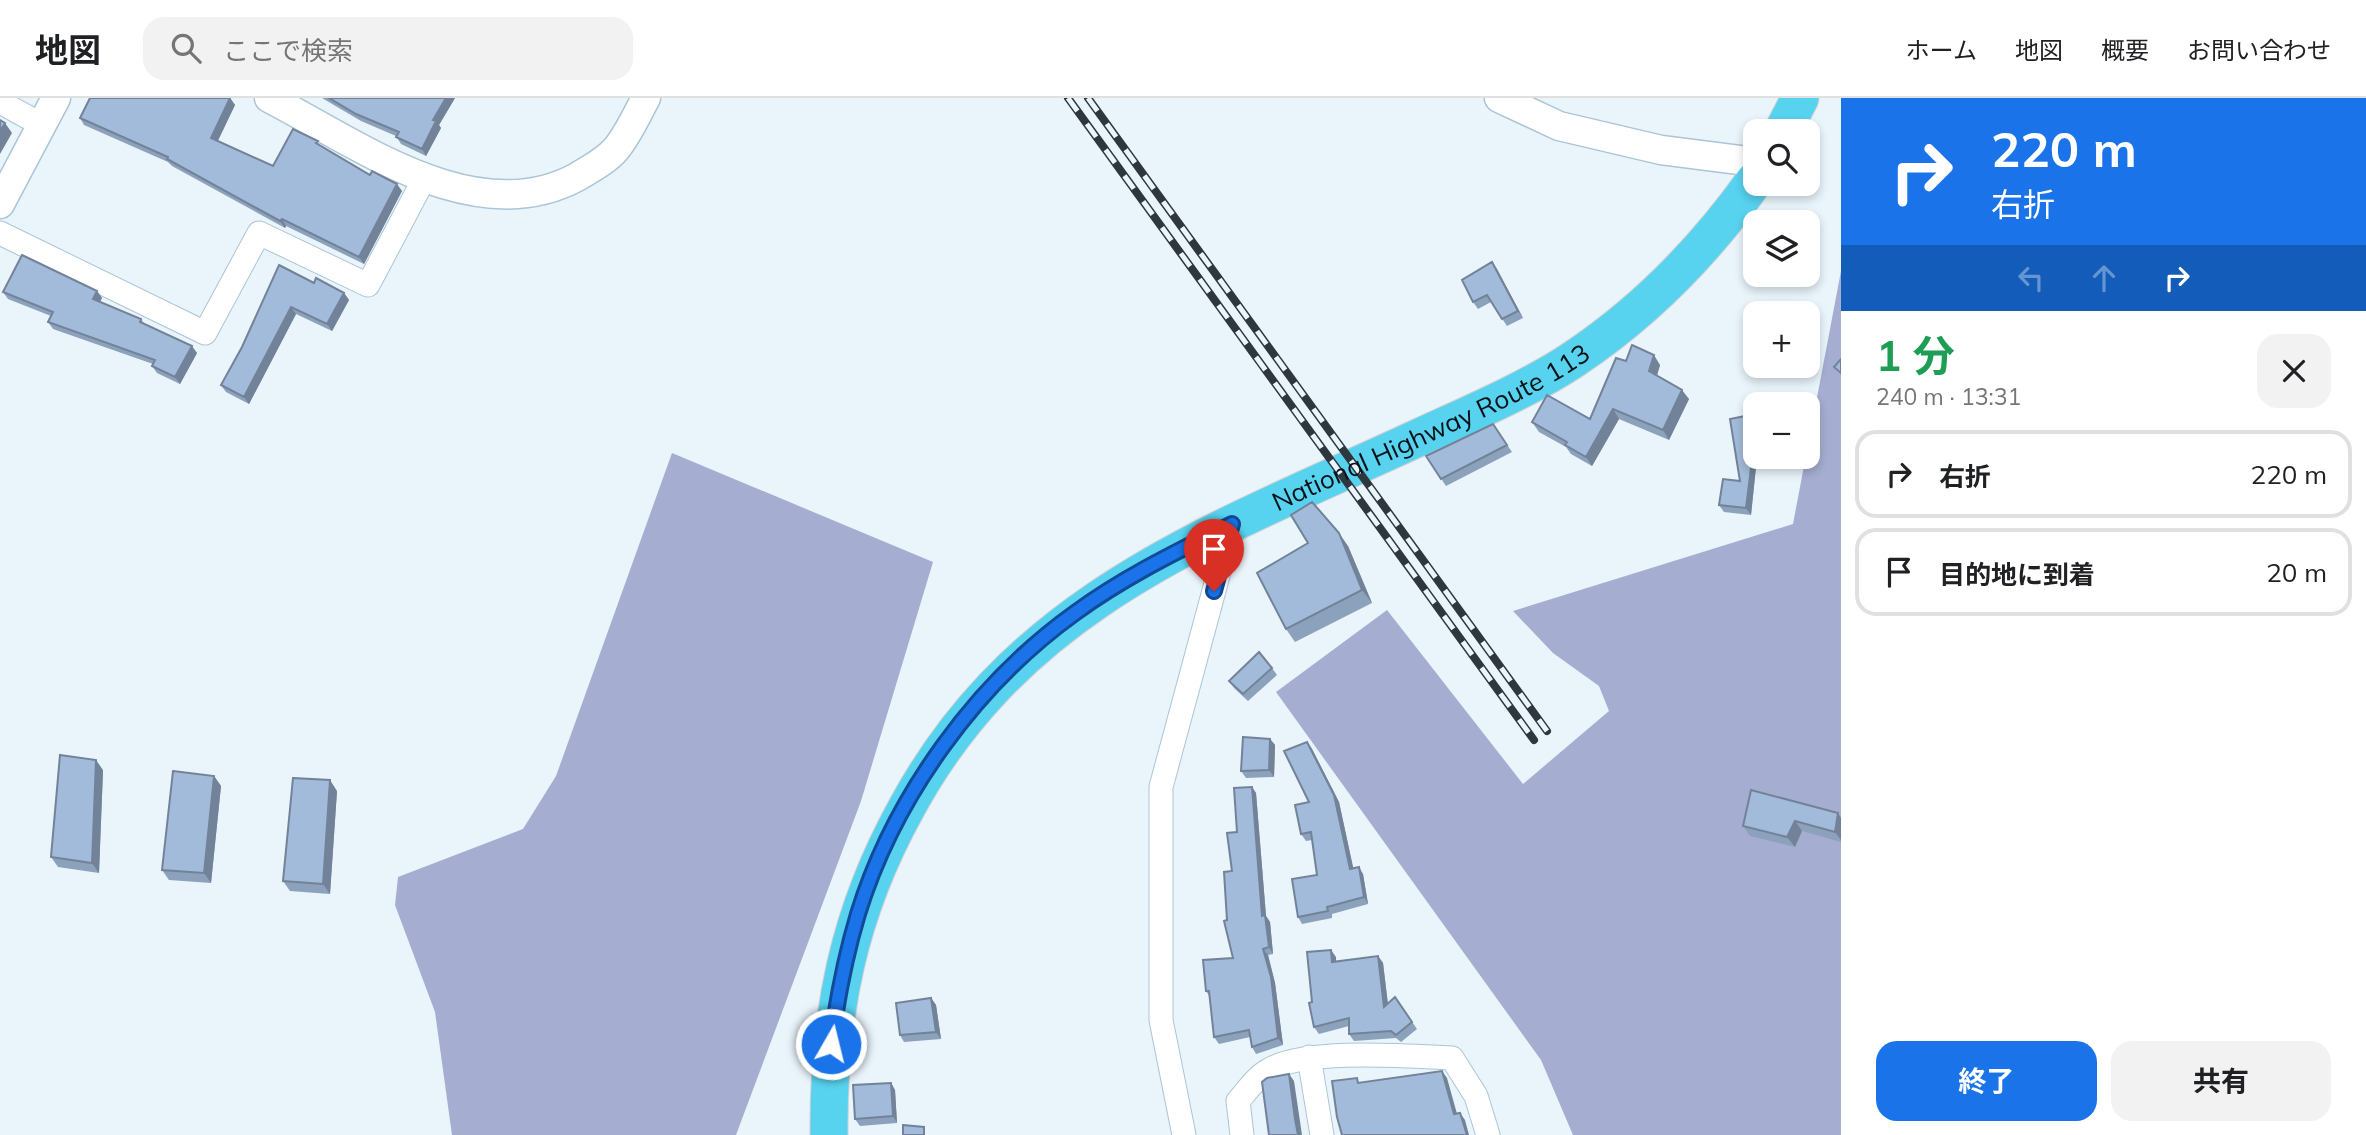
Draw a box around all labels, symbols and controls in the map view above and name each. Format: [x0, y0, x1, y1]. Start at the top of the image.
search box [143, 17, 633, 80]
text: 地図 [35, 29, 101, 70]
icon: search [167, 29, 205, 67]
text: ここで検索 [223, 34, 353, 67]
text: ホーム [1906, 35, 1977, 65]
text: 地図 [2015, 35, 2063, 65]
text: 概要 [2101, 35, 2149, 65]
text: お問い合わせ [2187, 35, 2331, 65]
text: 220 m [1991, 118, 2137, 179]
map controls [1743, 119, 1820, 469]
button: search [1743, 119, 1820, 196]
icon: right [1876, 126, 1967, 217]
text: 右折 [1991, 184, 2055, 224]
button: layers [1743, 210, 1820, 287]
icon: left [2012, 259, 2050, 297]
icon: ahead [2085, 259, 2123, 297]
icon: right [2158, 259, 2196, 297]
button: + [1743, 301, 1820, 378]
text: 1 分 [1876, 329, 1955, 382]
button: close [2257, 334, 2331, 408]
street label: National Highway Route 113 [1267, 336, 1596, 518]
text: 240 m · 13:31 [1876, 382, 2021, 411]
button: − [1743, 392, 1820, 469]
icon: right [1880, 455, 1918, 493]
text: 220 m [2251, 458, 2327, 491]
text: 右折 [1939, 460, 1991, 493]
pin [1184, 519, 1244, 591]
icon: arrive [1195, 530, 1233, 568]
icon: arrive [1880, 553, 1918, 591]
text: 20 m [2266, 556, 2327, 589]
text: 目的地に到着 [1939, 558, 2095, 591]
position arrow [794, 1007, 868, 1081]
button: 終了 [1876, 1041, 2097, 1121]
button: 共有 [2111, 1041, 2331, 1121]

